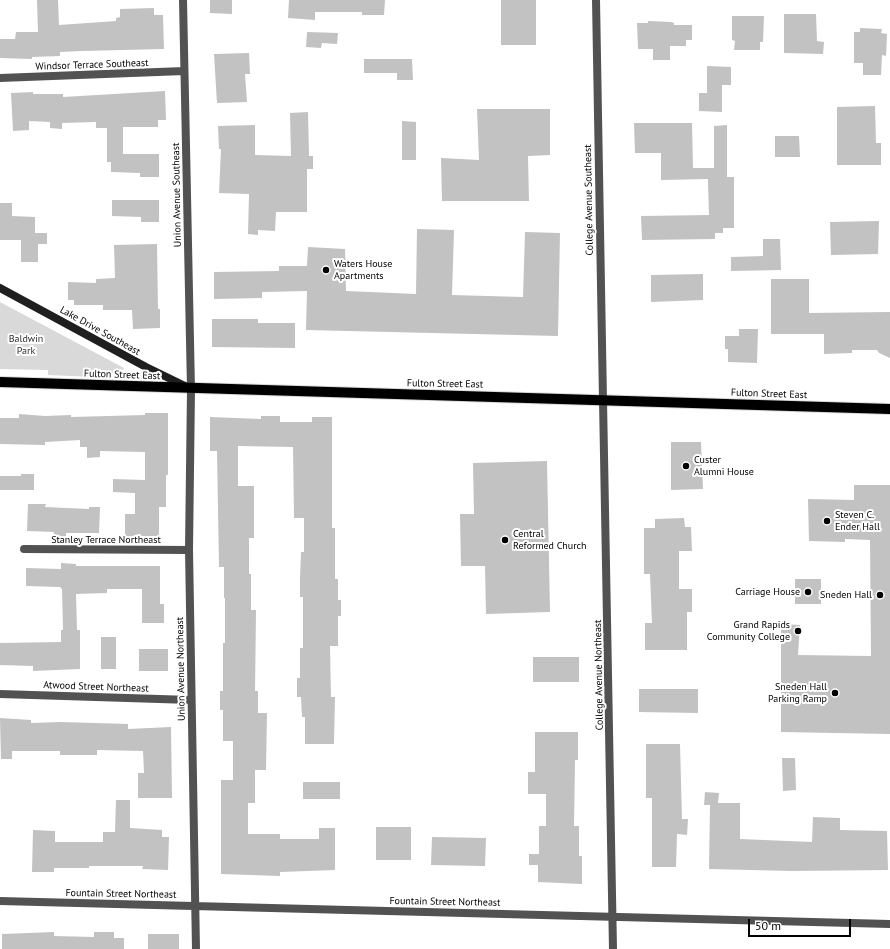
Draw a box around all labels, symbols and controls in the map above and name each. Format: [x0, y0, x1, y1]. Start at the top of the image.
street label: Windsor Terrace Southeast [35, 57, 149, 73]
street label: Union Avenue Southeast [170, 143, 184, 247]
street label: College Avenue Southeast [582, 144, 596, 256]
place label: Waters House Apartments [334, 258, 392, 282]
marker: Waters House Apartments [321, 265, 331, 275]
street label: Lake Drive Southeast [58, 304, 142, 358]
park label: Baldwin Park [9, 333, 43, 356]
street label: Fulton Street East [84, 368, 160, 382]
street label: Fulton Street East [407, 377, 483, 391]
street label: Fulton Street East [731, 387, 807, 401]
place label: Custer Alumni House [694, 454, 754, 478]
marker: Custer Alumni House [681, 461, 691, 471]
place label: Steven C. Ender Hall [835, 509, 880, 532]
marker: Steven C. Ender Hall [822, 516, 832, 526]
place label: Central Reformed Church [513, 528, 587, 552]
street label: Stanley Terrace Northeast [51, 534, 161, 546]
marker: Central Reformed Church [500, 535, 510, 545]
place label: Carriage House [735, 586, 800, 598]
marker: Carriage House [803, 587, 813, 597]
place label: Sneden Hall [820, 589, 872, 601]
marker: Sneden Hall [875, 590, 885, 600]
street label: Union Avenue Northeast [174, 617, 188, 721]
street label: College Avenue Northeast [592, 619, 606, 731]
place label: Grand Rapids Community College [707, 619, 790, 642]
marker: Grand Rapids Community College [793, 626, 803, 636]
street label: Atwood Street Northeast [43, 679, 149, 695]
place label: Sneden Hall Parking Ramp [768, 681, 827, 704]
marker: Sneden Hall Parking Ramp [830, 688, 840, 698]
street label: Fountain Street Northeast [65, 887, 177, 901]
street label: Fountain Street Northeast [389, 895, 501, 909]
scale bar [750, 911, 853, 937]
text: 50 m [755, 918, 781, 933]

